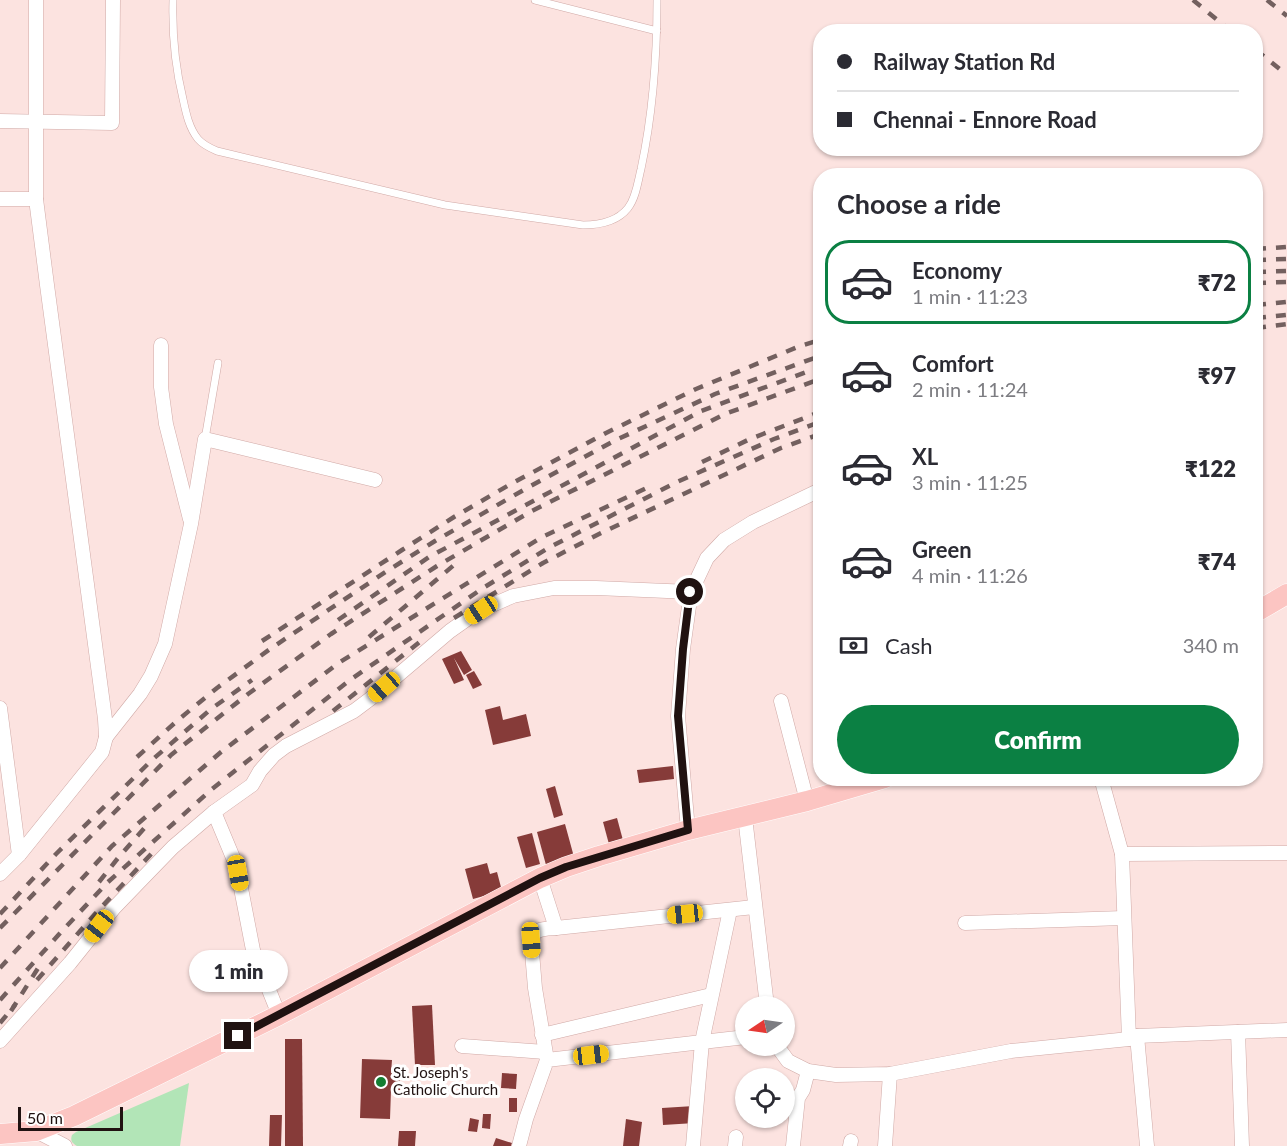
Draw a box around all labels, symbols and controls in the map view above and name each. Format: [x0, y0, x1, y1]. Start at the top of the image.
text: Railway Station Rd [873, 48, 1055, 75]
text: Chennai - Ennore Road [873, 106, 1097, 133]
text: Choose a ride [837, 187, 1001, 220]
icon: car [840, 255, 894, 309]
text: Economy [912, 257, 1002, 284]
text: ₹72 [1198, 269, 1236, 296]
text: 1 min · 11:23 [912, 284, 1028, 308]
icon: car [840, 348, 894, 402]
text: Comfort [912, 350, 994, 377]
text: ₹97 [1198, 362, 1236, 389]
text: 2 min · 11:24 [912, 377, 1028, 401]
icon: car [840, 441, 894, 495]
text: XL [912, 443, 938, 470]
text: ₹122 [1185, 455, 1236, 482]
text: 3 min · 11:25 [912, 470, 1028, 494]
icon: car [840, 534, 894, 588]
text: Green [912, 536, 972, 563]
text: ₹74 [1198, 548, 1236, 575]
text: 4 min · 11:26 [912, 563, 1028, 587]
route start [676, 578, 703, 605]
car [461, 593, 501, 627]
icon: cash [837, 629, 870, 662]
text: Cash [885, 632, 932, 659]
text: 340 m [1183, 633, 1239, 657]
car [365, 668, 403, 706]
button: Confirm [837, 705, 1239, 774]
car [226, 854, 250, 892]
car [666, 903, 704, 925]
car [81, 906, 117, 946]
car [521, 921, 541, 959]
callout: 1 min [188, 949, 288, 991]
text: 1 min [214, 959, 263, 983]
north arrow [735, 996, 795, 1056]
map controls [735, 996, 795, 1128]
route end [224, 1022, 251, 1049]
car [572, 1044, 610, 1066]
place label: St. Joseph's Catholic Church [393, 1063, 498, 1098]
button: locate [735, 1068, 795, 1128]
marker: St. Joseph's Catholic Church [374, 1075, 388, 1089]
scale bar [18, 1104, 123, 1132]
text: 50 m [27, 1108, 63, 1127]

